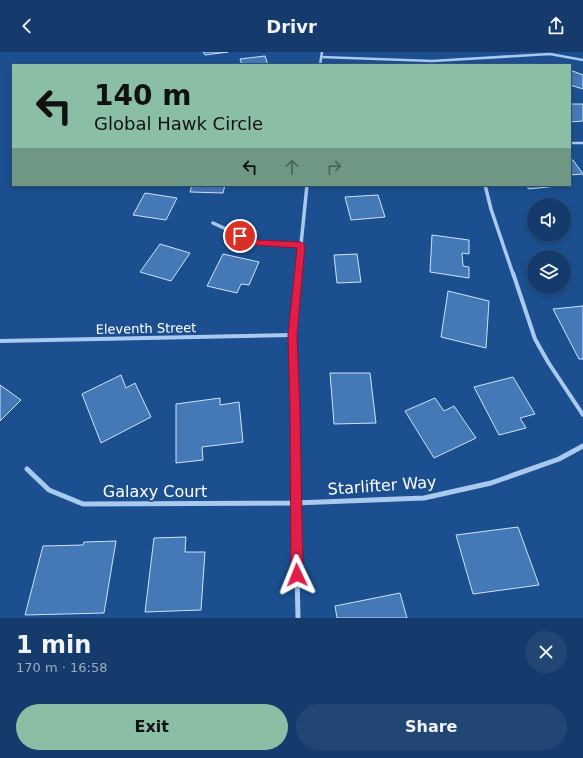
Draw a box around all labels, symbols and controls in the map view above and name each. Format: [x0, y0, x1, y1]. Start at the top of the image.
icon: back [16, 15, 38, 37]
icon: share [545, 15, 567, 37]
text: Drivr [266, 16, 317, 37]
text: 140 m [94, 79, 191, 112]
icon: left [28, 80, 80, 132]
text: Global Hawk Circle [94, 113, 263, 134]
icon: left [239, 156, 261, 178]
icon: ahead [281, 156, 303, 178]
icon: right [323, 156, 345, 178]
map controls [527, 198, 571, 294]
button: sound [527, 198, 571, 242]
pin [223, 219, 257, 253]
icon: arrive [229, 225, 251, 247]
button: layers [527, 250, 571, 294]
street label: Eleventh Street [96, 320, 196, 337]
street label: Starlifter Way [327, 472, 437, 499]
street label: Galaxy Court [103, 482, 207, 501]
position arrow [276, 554, 318, 596]
text: 1 min [16, 631, 91, 659]
button: close [525, 631, 567, 673]
text: 170 m · 16:58 [16, 660, 107, 675]
button: Exit [16, 704, 288, 750]
button: Share [296, 704, 567, 750]

